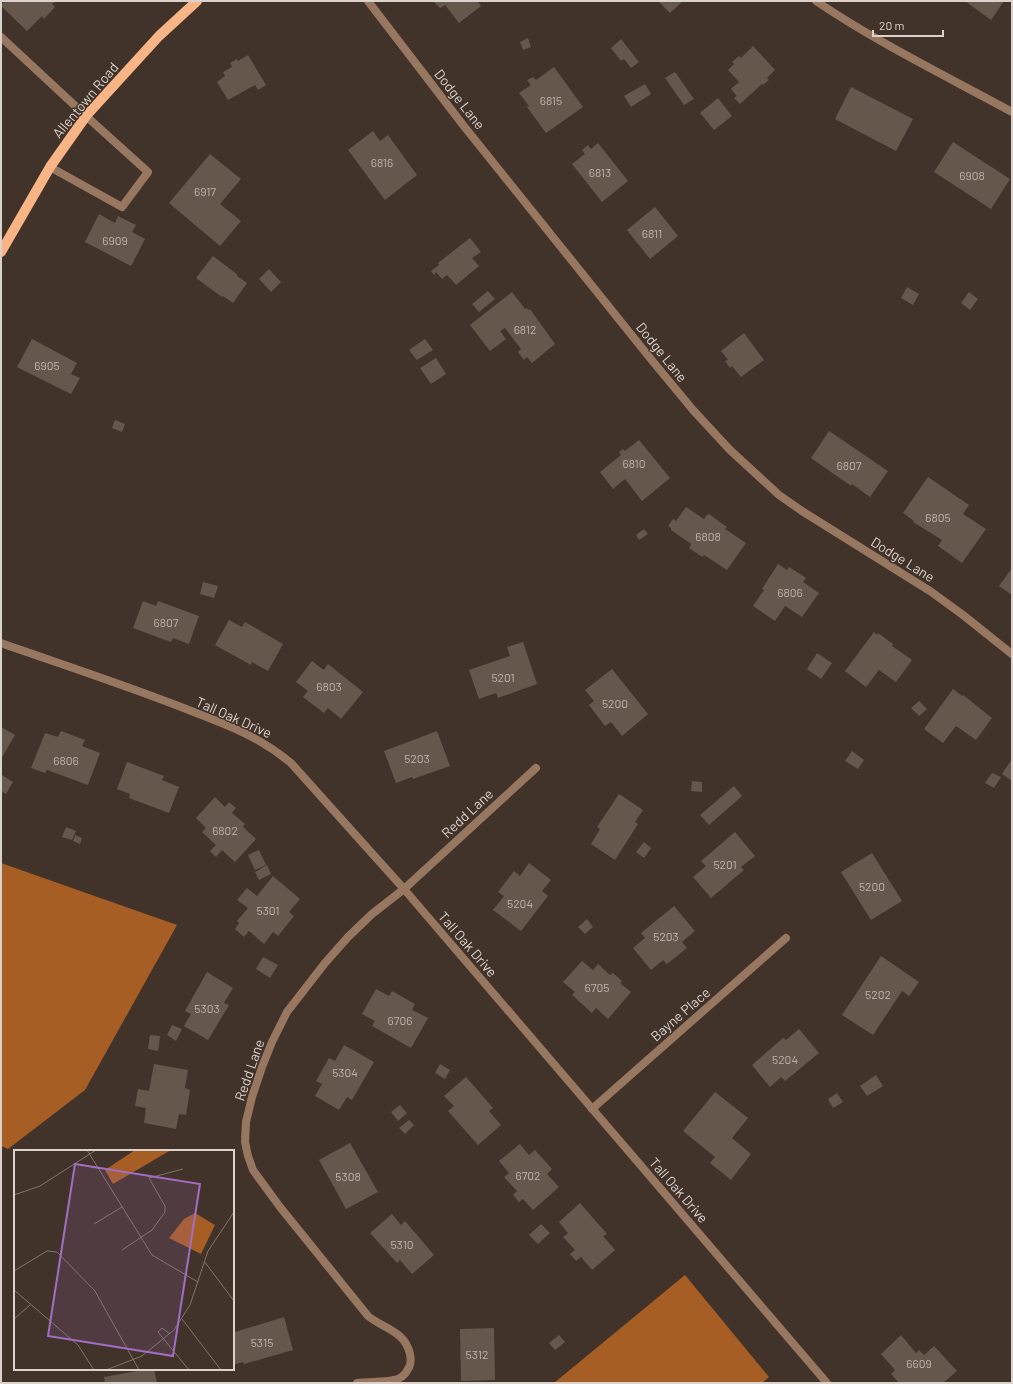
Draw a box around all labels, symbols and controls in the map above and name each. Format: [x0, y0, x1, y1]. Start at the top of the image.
scale bar [873, 12, 943, 38]
text: 20 m [879, 18, 905, 32]
street label: Allentown Road [48, 59, 122, 141]
street label: Dodge Lane [431, 66, 489, 132]
house number: 6815 [540, 93, 562, 107]
house number: 6816 [371, 155, 393, 169]
house number: 6813 [589, 165, 611, 179]
house number: 6908 [959, 168, 985, 182]
house number: 6917 [194, 184, 216, 198]
house number: 6811 [642, 226, 662, 240]
house number: 6909 [102, 233, 128, 247]
street label: Dodge Lane [633, 319, 691, 385]
house number: 6812 [514, 322, 536, 336]
house number: 6905 [34, 358, 60, 372]
house number: 6810 [622, 456, 646, 470]
house number: 6807 [837, 458, 862, 472]
house number: 6805 [925, 510, 951, 524]
house number: 6808 [695, 529, 721, 543]
street label: Dodge Lane [868, 533, 938, 585]
house number: 6806 [777, 585, 803, 599]
house number: 6807 [154, 615, 179, 629]
house number: 5201 [491, 670, 515, 684]
house number: 6803 [316, 679, 342, 693]
street label: Tall Oak Drive [194, 693, 274, 741]
house number: 5200 [602, 696, 628, 710]
house number: 5203 [404, 751, 430, 765]
house number: 6806 [53, 753, 79, 767]
street label: Redd Lane [438, 785, 496, 841]
house number: 6802 [212, 823, 238, 837]
house number: 5201 [713, 857, 737, 871]
house number: 5200 [859, 879, 885, 893]
house number: 5204 [507, 896, 533, 910]
house number: 5301 [257, 903, 280, 917]
street label: Tall Oak Drive [435, 908, 501, 980]
house number: 5203 [653, 929, 679, 943]
house number: 6705 [585, 980, 609, 994]
street label: Bayne Place [647, 984, 713, 1044]
house number: 5202 [865, 987, 891, 1001]
house number: 5303 [194, 1001, 220, 1015]
house number: 6706 [388, 1013, 412, 1027]
street label: Redd Lane [231, 1037, 267, 1103]
house number: 5204 [772, 1052, 798, 1066]
house number: 5304 [332, 1065, 358, 1079]
inset map [14, 1150, 234, 1370]
street label: Tall Oak Drive [646, 1154, 712, 1226]
house number: 6702 [515, 1168, 541, 1182]
house number: 5308 [335, 1169, 361, 1183]
house number: 5310 [390, 1237, 414, 1251]
house number: 5315 [251, 1335, 273, 1349]
house number: 5312 [466, 1347, 488, 1361]
house number: 6609 [906, 1356, 932, 1370]

